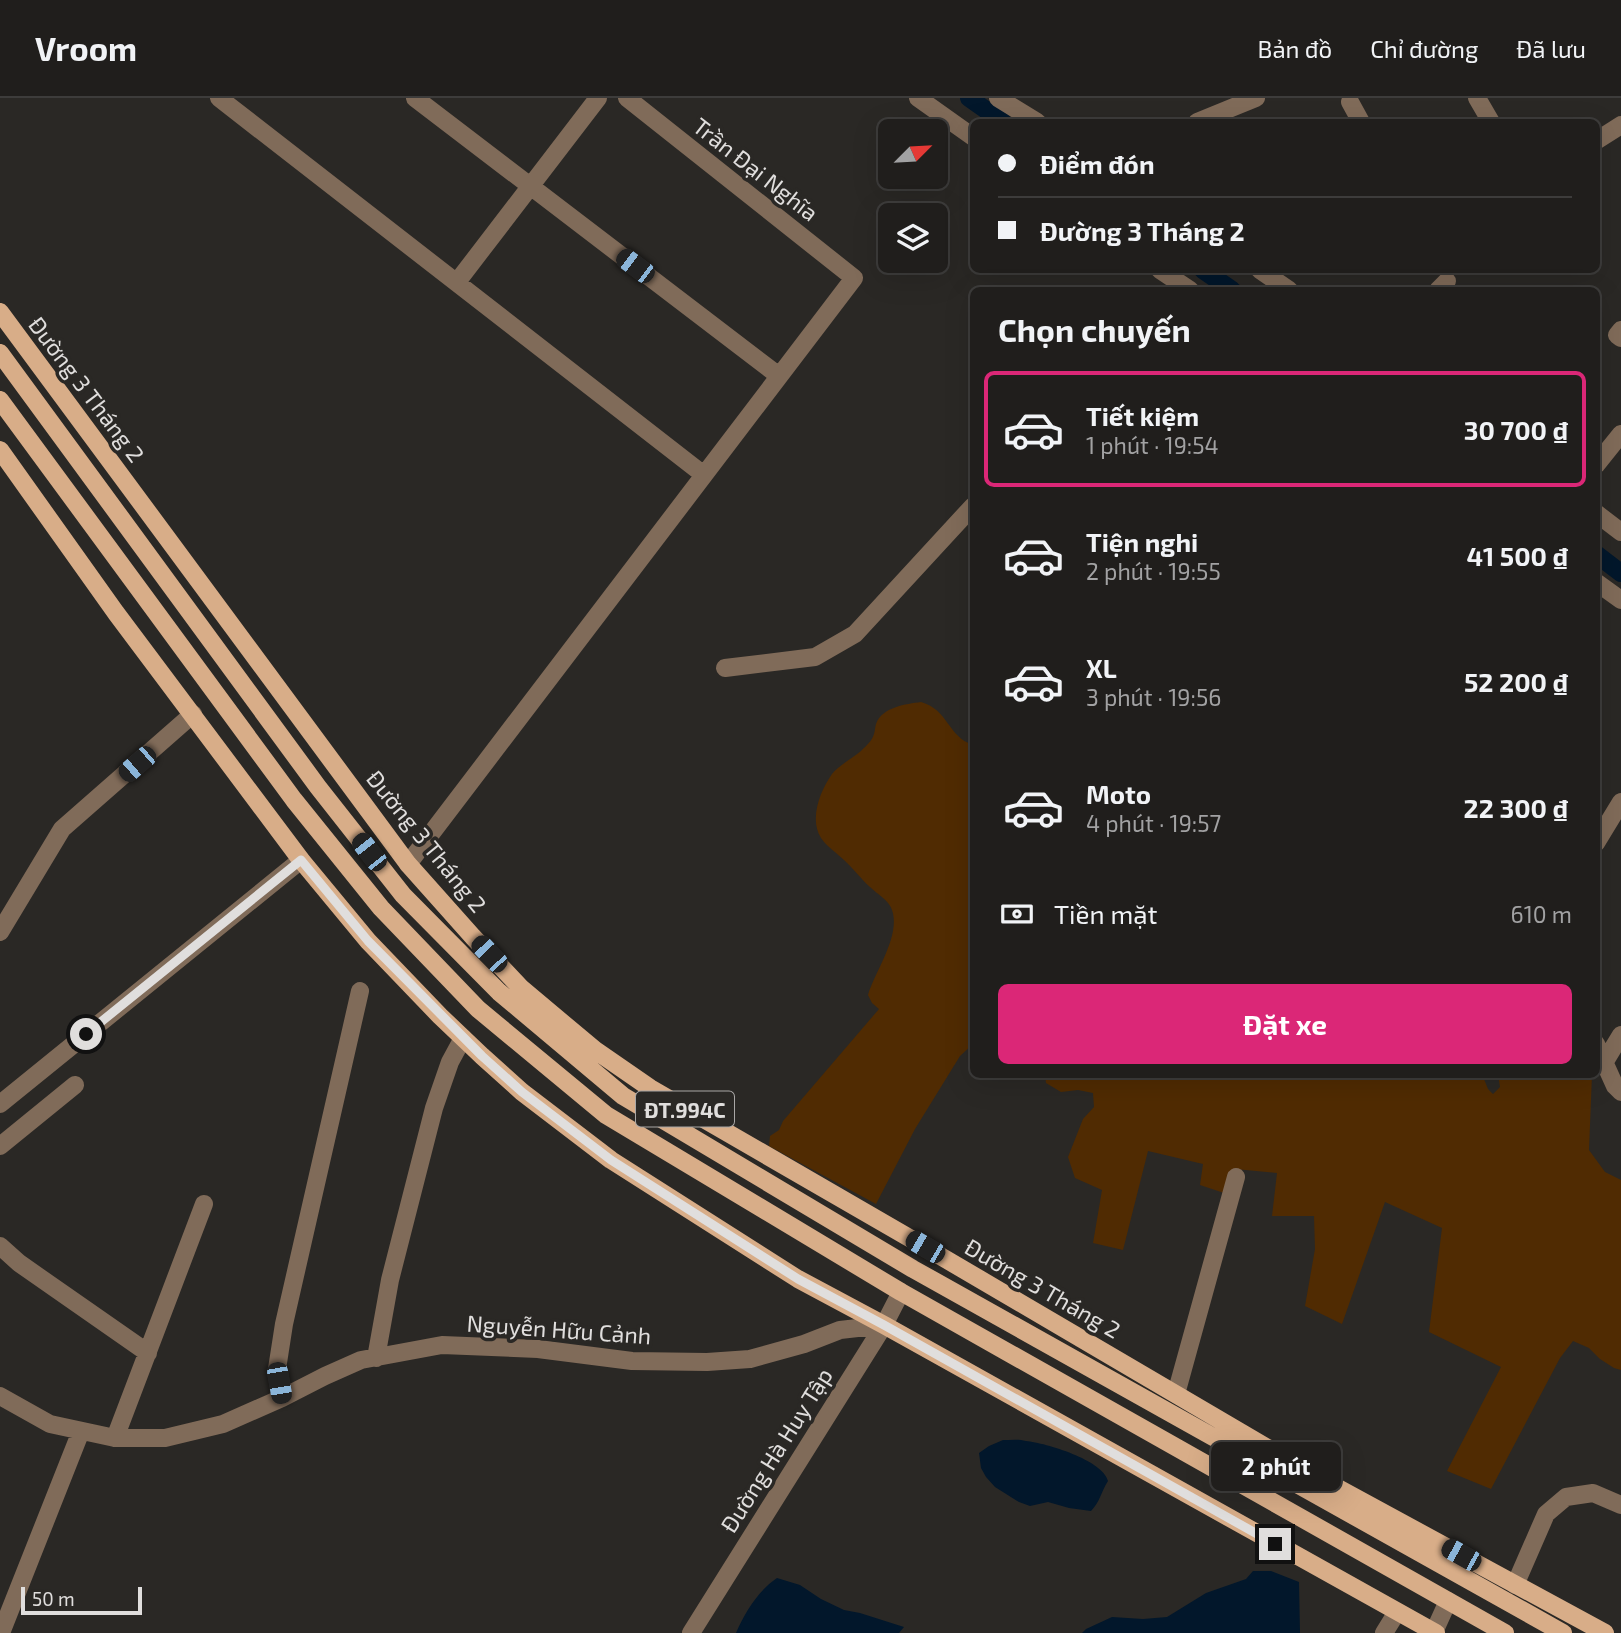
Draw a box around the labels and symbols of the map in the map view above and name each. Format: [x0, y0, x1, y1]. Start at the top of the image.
street label: Trần Đại Nghĩa [688, 111, 824, 227]
north arrow [878, 119, 948, 189]
car [612, 245, 659, 287]
street label: Đường 3 Tháng 2 [23, 311, 151, 467]
car [115, 742, 160, 786]
street label: Đường 3 Tháng 2 [361, 764, 493, 918]
car [348, 829, 391, 875]
car [467, 931, 512, 977]
route start [70, 1018, 102, 1050]
road number: ĐT.994C [636, 1091, 734, 1126]
car [902, 1227, 949, 1267]
street label: Đường 3 Tháng 2 [960, 1232, 1126, 1344]
street label: Nguyễn Hữu Cảnh [466, 1309, 652, 1349]
car [266, 1360, 293, 1406]
street label: Đường Hà Huy Tập [714, 1363, 838, 1537]
callout: 2 phút [1210, 1442, 1340, 1492]
route end [1259, 1528, 1291, 1560]
car [1438, 1536, 1485, 1574]
scale bar [21, 1584, 142, 1616]

